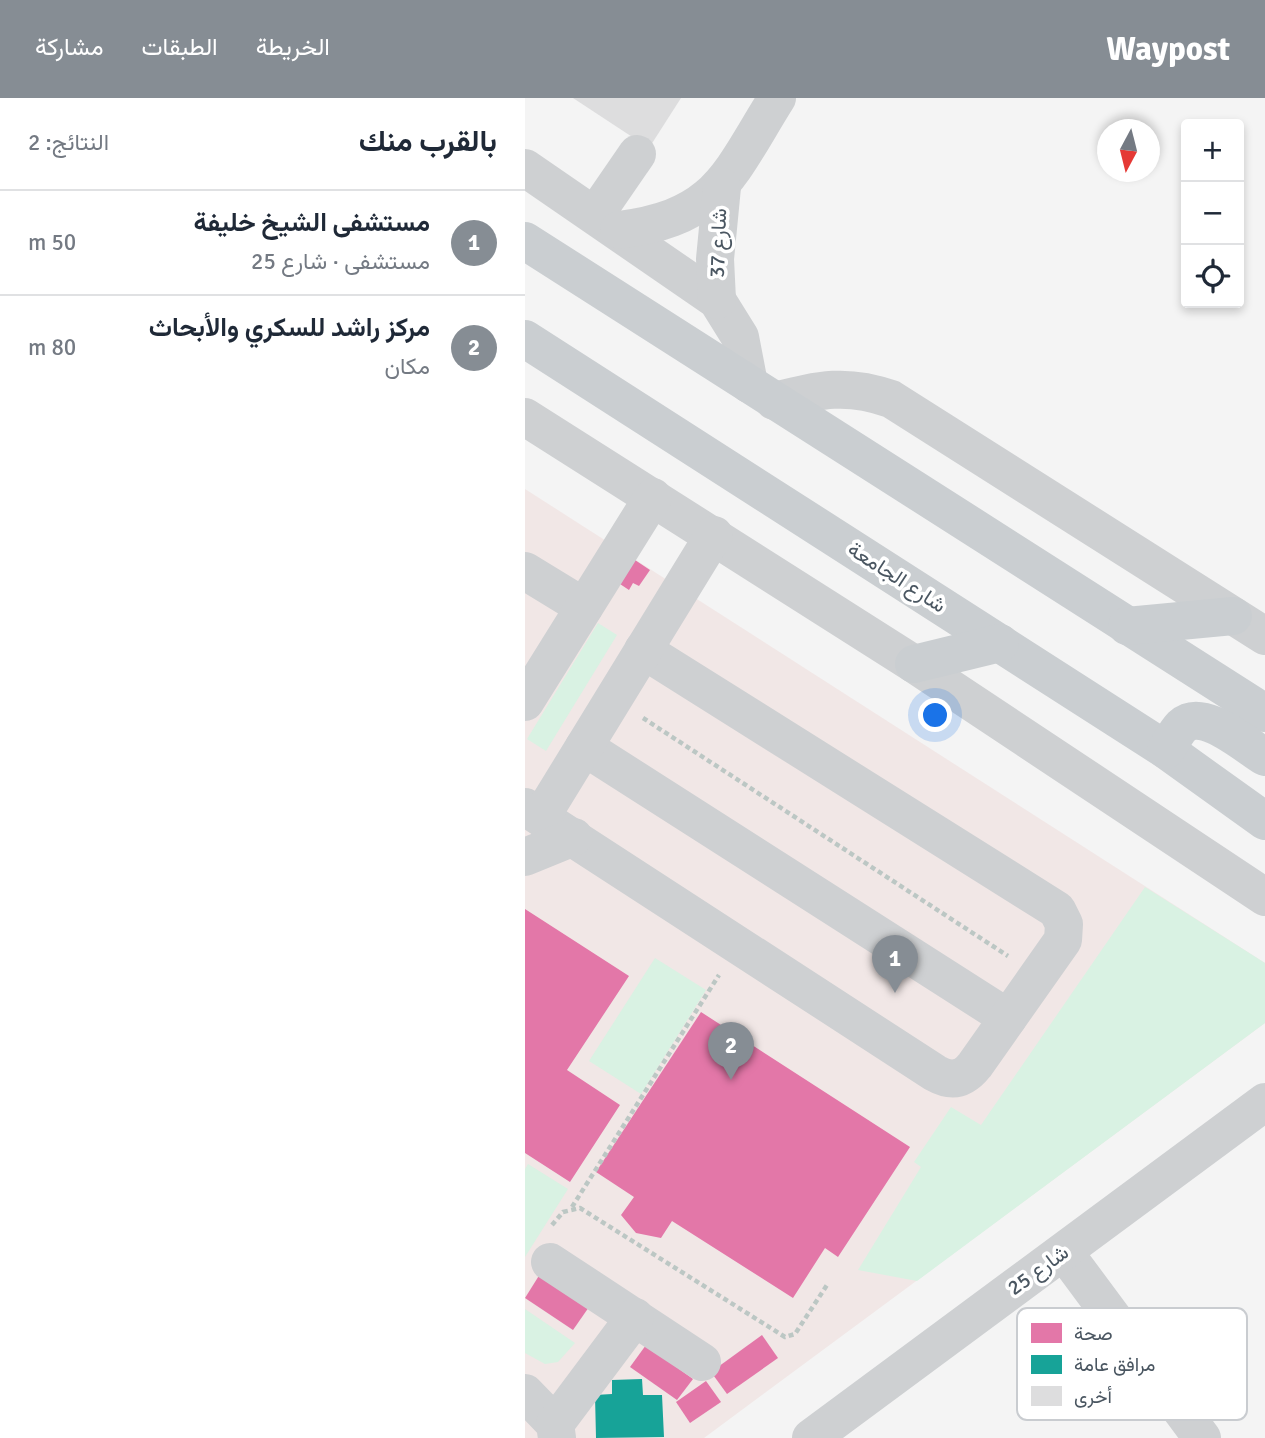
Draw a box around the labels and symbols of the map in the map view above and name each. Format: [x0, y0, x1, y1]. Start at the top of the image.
north arrow [1097, 119, 1160, 182]
street label: شارع 37 [704, 208, 733, 278]
street label: شارع الجامعة [843, 536, 951, 619]
your location [918, 698, 952, 732]
pin: 1 [872, 935, 918, 993]
pin: 2 [708, 1022, 754, 1080]
street label: شارع 25 [1002, 1239, 1074, 1302]
legend [1017, 1308, 1247, 1420]
text: صحة [1074, 1322, 1113, 1346]
text: مرافق عامة [1074, 1353, 1155, 1377]
text: أخرى [1074, 1385, 1112, 1409]

